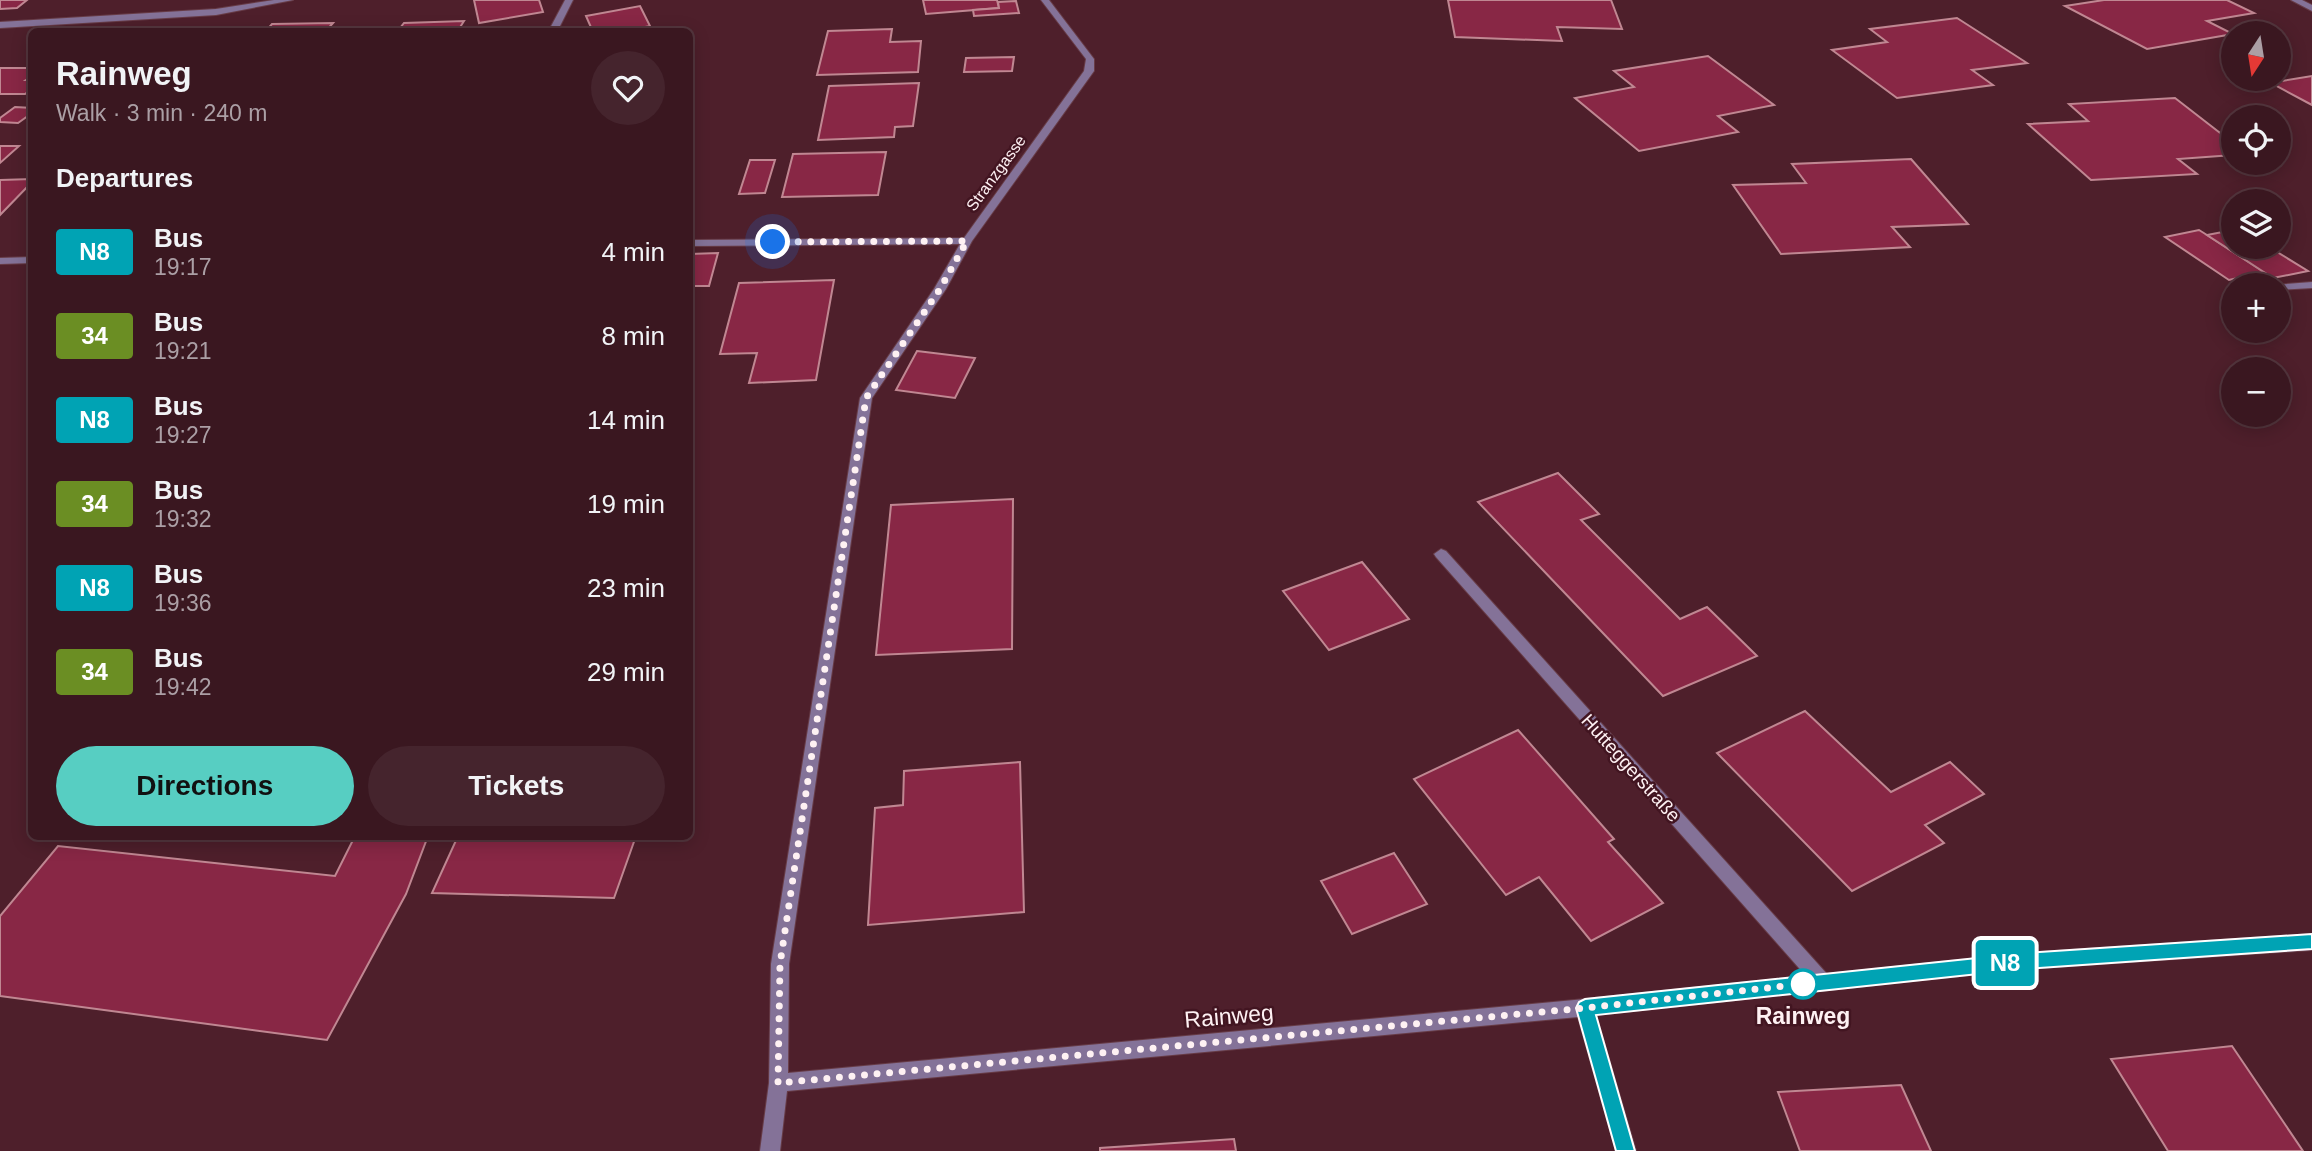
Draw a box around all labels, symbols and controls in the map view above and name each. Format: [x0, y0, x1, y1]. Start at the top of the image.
north arrow [2221, 21, 2291, 91]
map controls [2221, 21, 2291, 427]
button: heart [591, 51, 665, 125]
text: Rainweg [56, 55, 192, 92]
text: Walk · 3 min · 240 m [56, 100, 267, 126]
button: locate [2221, 105, 2291, 175]
street label: Stranzgasse [963, 132, 1029, 214]
text: Departures [56, 163, 193, 193]
button: layers [2221, 189, 2291, 259]
text: Bus [154, 223, 203, 253]
your location [755, 224, 790, 259]
text: 4 min [601, 237, 665, 267]
text: N8 [79, 238, 110, 265]
text: 19:17 [154, 254, 212, 280]
button: + [2221, 273, 2291, 343]
text: Bus [154, 307, 203, 337]
text: 8 min [601, 321, 665, 351]
text: 34 [81, 322, 108, 349]
text: 19:21 [154, 338, 212, 364]
button: − [2221, 357, 2291, 427]
text: Bus [154, 391, 203, 421]
text: 14 min [587, 405, 665, 435]
text: N8 [79, 406, 110, 433]
text: 19:27 [154, 422, 212, 448]
text: Bus [154, 475, 203, 505]
text: 19 min [587, 489, 665, 519]
text: 34 [81, 490, 108, 517]
text: 19:32 [154, 506, 212, 532]
text: Bus [154, 559, 203, 589]
text: 23 min [587, 573, 665, 603]
text: N8 [79, 574, 110, 601]
text: 19:36 [154, 590, 212, 616]
text: Bus [154, 643, 203, 673]
text: 29 min [587, 657, 665, 687]
text: 34 [81, 658, 108, 685]
text: 19:42 [154, 674, 212, 700]
street label: Hutteggerstraße [1577, 710, 1685, 826]
button: Directions [56, 746, 354, 826]
button: Tickets [368, 746, 665, 826]
line badge: N8 [1974, 940, 2036, 986]
text: N8 [1990, 949, 2020, 976]
marker: Rainweg [1788, 969, 1818, 999]
street label: Rainweg [1183, 999, 1275, 1033]
place label: Rainweg [1756, 1003, 1850, 1029]

